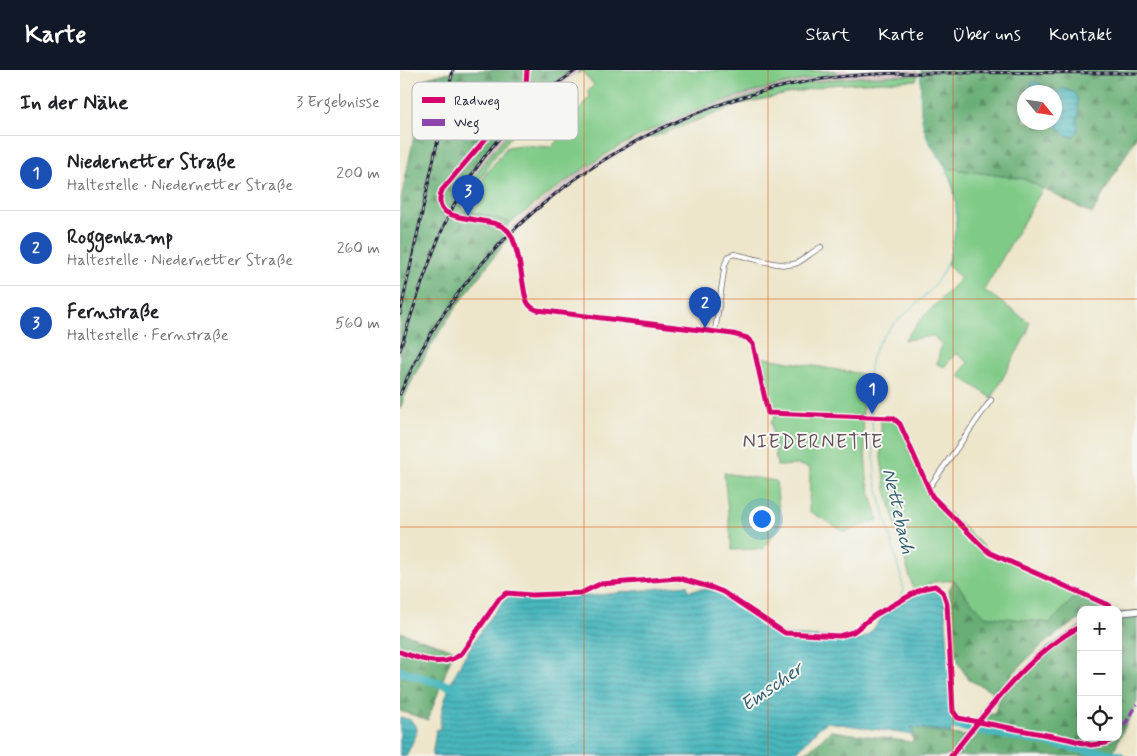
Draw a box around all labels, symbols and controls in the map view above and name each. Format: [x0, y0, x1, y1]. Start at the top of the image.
text: Karte [25, 20, 86, 51]
text: Start [806, 23, 850, 47]
text: Karte [878, 23, 924, 47]
text: Über uns [952, 23, 1021, 47]
text: Kontakt [1049, 23, 1112, 47]
legend [412, 82, 578, 140]
north arrow [1017, 85, 1062, 130]
text: In der Nähe [20, 89, 128, 117]
text: 3 Ergebnisse [296, 92, 380, 113]
text: Radweg [454, 92, 500, 110]
text: Weg [454, 114, 480, 134]
text: Niedernetter Straße [67, 150, 236, 175]
text: 1 [32, 163, 40, 184]
text: 200 m [336, 163, 380, 184]
text: Haltestelle · Niedernetter Straße [67, 175, 293, 196]
pin: 3 [452, 175, 484, 216]
text: Roggenkamp [67, 225, 173, 250]
text: 2 [32, 238, 40, 259]
text: 260 m [337, 238, 380, 259]
text: Haltestelle · Niedernetter Straße [67, 250, 293, 271]
pin: 2 [689, 287, 721, 328]
text: Fernstraße [67, 300, 159, 325]
text: 3 [32, 313, 40, 334]
text: 560 m [335, 313, 380, 334]
text: Haltestelle · Fernstraße [67, 325, 229, 346]
pin: 1 [856, 373, 888, 414]
district label: NIEDERNETTE [742, 429, 884, 456]
water label: Nettebach [876, 466, 920, 556]
your location [749, 506, 775, 532]
map controls [1077, 606, 1122, 741]
button: + [1077, 606, 1122, 651]
button: − [1077, 651, 1122, 696]
water label: Emscher [736, 655, 810, 718]
button: locate [1077, 696, 1122, 741]

